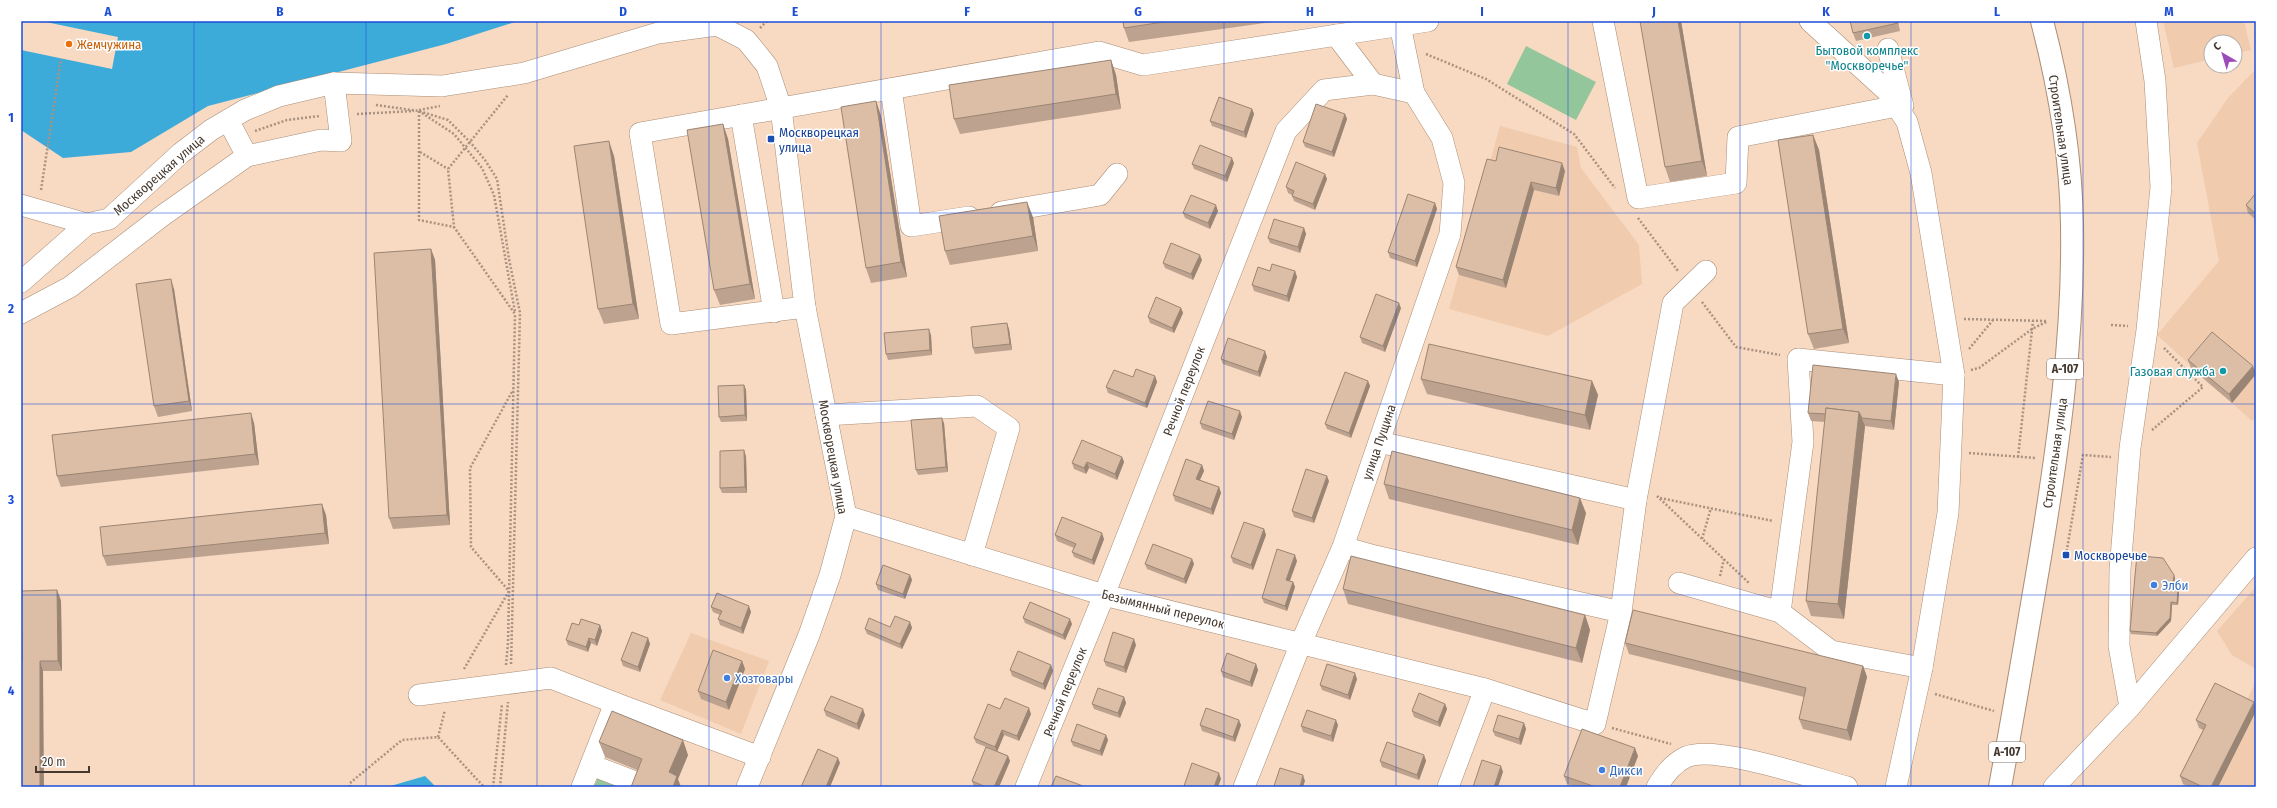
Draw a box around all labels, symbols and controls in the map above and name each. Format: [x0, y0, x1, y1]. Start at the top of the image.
text: A [103, 4, 112, 19]
text: B [276, 4, 284, 19]
text: C [448, 4, 455, 19]
text: D [619, 4, 627, 19]
text: E [792, 4, 798, 19]
text: F [964, 4, 970, 19]
text: G [1134, 4, 1142, 19]
text: H [1306, 4, 1314, 19]
text: I [1480, 4, 1484, 19]
text: J [1651, 4, 1656, 19]
text: K [1822, 4, 1830, 19]
text: L [1994, 4, 2000, 19]
text: M [2164, 4, 2174, 19]
marker: Бытовой комплекс "Москворечье" [1862, 31, 1872, 41]
north arrow [2203, 34, 2243, 74]
place label: Жемчужина [77, 37, 142, 52]
marker: Жемчужина [64, 39, 74, 49]
text: С [2211, 39, 2224, 53]
place label: Бытовой комплекс "Москворечье" [1816, 43, 1919, 73]
street label: Строительная улица [2046, 74, 2076, 186]
text: 1 [8, 110, 14, 125]
place label: Москворецкая улица [779, 125, 859, 155]
street label: Москворецкая улица [110, 131, 208, 219]
marker: Москворецкая улица [766, 134, 776, 144]
text: 2 [7, 301, 14, 316]
street label: Речной переулок [1160, 344, 1208, 438]
road number: А-107 [2047, 359, 2083, 379]
place label: Газовая служба [2130, 364, 2215, 379]
marker: Газовая служба [2218, 366, 2228, 376]
street label: Строительная улица [2040, 397, 2070, 509]
street label: Москворецкая улица [816, 399, 850, 515]
street label: улица Пущина [1359, 402, 1399, 482]
text: 3 [7, 492, 14, 507]
place label: Москворечье [2074, 548, 2147, 563]
marker: Москворечье [2061, 550, 2071, 560]
place label: Элби [2162, 578, 2189, 593]
marker: Элби [2149, 580, 2159, 590]
street label: Безымянный переулок [1100, 586, 1226, 632]
street label: Речной переулок [1040, 645, 1090, 739]
place label: Хозтовары [735, 671, 793, 686]
marker: Хозтовары [722, 673, 732, 683]
text: 4 [8, 683, 15, 698]
road number: А-107 [1989, 742, 2025, 762]
scale bar [36, 748, 89, 774]
text: 20 m [42, 755, 66, 769]
place label: Дикси [1609, 763, 1643, 778]
marker: Дикси [1597, 765, 1607, 775]

